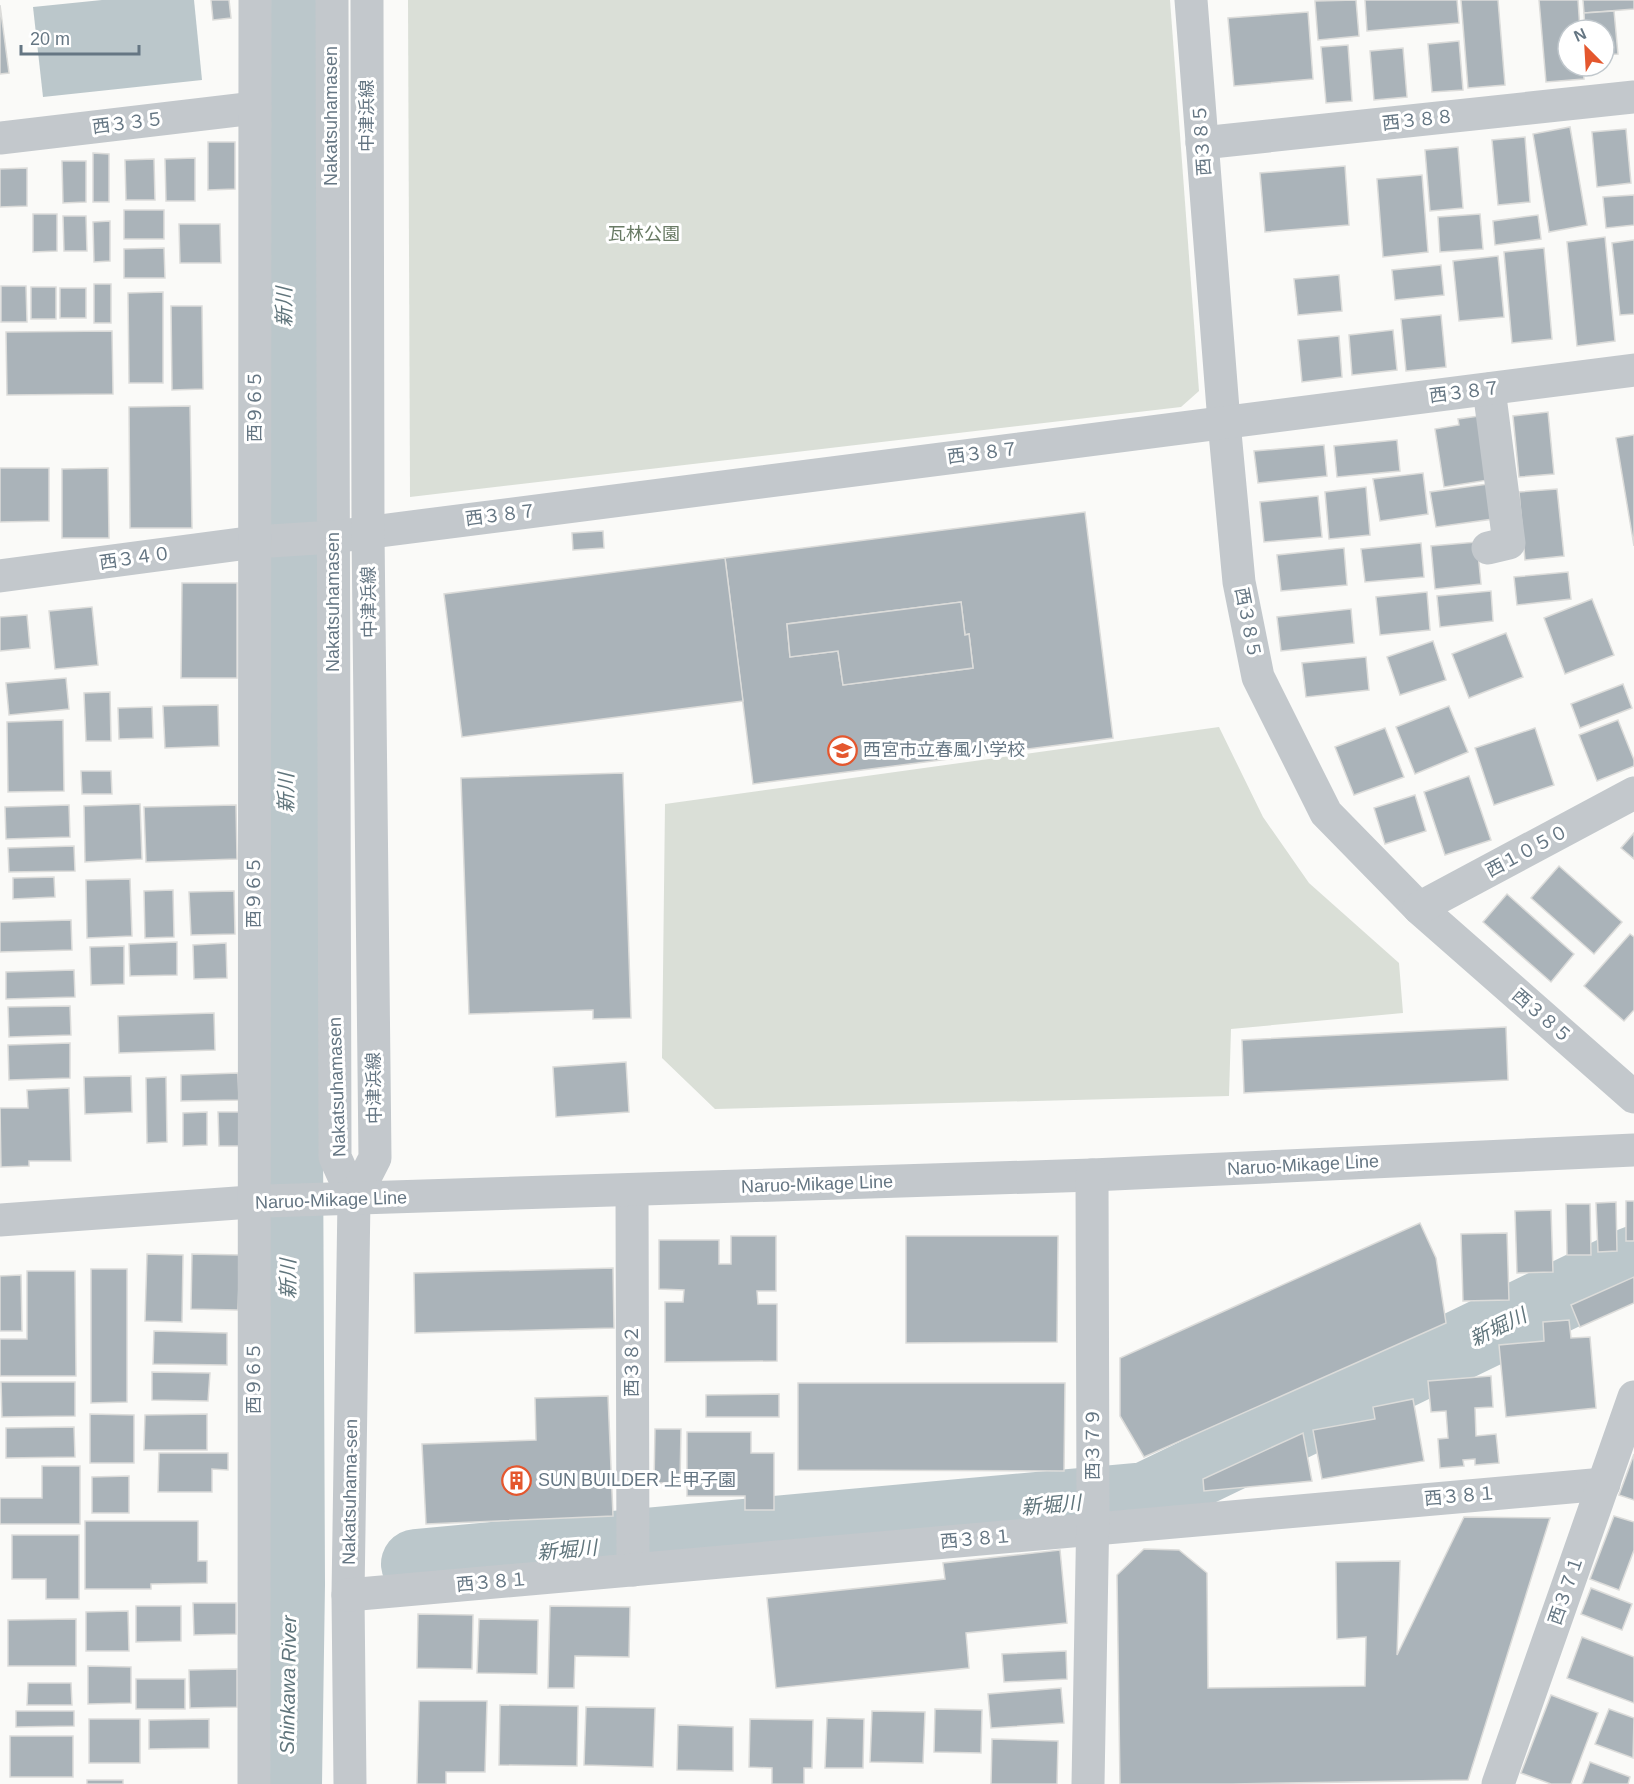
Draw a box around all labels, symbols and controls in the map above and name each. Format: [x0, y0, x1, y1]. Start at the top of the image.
scale bar [21, 18, 140, 56]
north arrow [1556, 18, 1616, 78]
text: N [1571, 25, 1589, 45]
text: 20 m [30, 29, 70, 49]
street label: Nakatsuhamasen [321, 46, 341, 186]
street label: 中津浜線 [357, 80, 377, 152]
street label: 西３８５ [1190, 103, 1214, 177]
street label: 西３８８ [1381, 106, 1455, 134]
street label: 西３３５ [91, 109, 165, 137]
park label: 瓦林公園 [608, 224, 680, 244]
water label: 新川 [273, 285, 295, 327]
street label: 西９６５ [245, 370, 265, 442]
street label: 西３８７ [1428, 378, 1502, 406]
street label: 西３８７ [946, 439, 1020, 467]
street label: 西３８７ [464, 501, 538, 529]
street label: Nakatsuhamasen [323, 532, 343, 672]
street label: 西３４０ [98, 543, 172, 573]
street label: 中津浜線 [358, 566, 380, 638]
street label: 西３８５ [1231, 586, 1265, 660]
school or university icon: 西宮市立春風小学校 [826, 734, 858, 766]
place label: 西宮市立春風小学校 [863, 740, 1025, 760]
water label: 新川 [275, 771, 297, 813]
street label: 西１０５０ [1483, 821, 1571, 881]
street label: 西９６５ [244, 856, 264, 928]
street label: 西３８５ [1508, 985, 1576, 1047]
street label: Nakatsuhamasen [325, 1017, 349, 1157]
street label: 中津浜線 [363, 1052, 385, 1124]
street label: Naruo-Mikage Line [1227, 1151, 1379, 1179]
street label: Naruo-Mikage Line [741, 1171, 893, 1197]
street label: Naruo-Mikage Line [255, 1187, 407, 1213]
water label: 新川 [277, 1257, 299, 1299]
water label: 新堀川 [1466, 1303, 1532, 1350]
street label: 西３８２ [622, 1325, 642, 1397]
street label: 西９６５ [244, 1342, 264, 1414]
street label: 西３７９ [1083, 1408, 1103, 1480]
street label: Nakatsuhama-sen [339, 1419, 361, 1565]
building icon: SUN BUILDER 上甲子園 [501, 1464, 533, 1496]
place label: SUN BUILDER 上甲子園 [538, 1470, 736, 1490]
street label: 西３８１ [1423, 1483, 1497, 1509]
water label: 新堀川 [1020, 1491, 1084, 1519]
street label: 西３８１ [939, 1526, 1013, 1552]
water label: 新堀川 [536, 1536, 600, 1564]
street label: 西３７１ [1545, 1553, 1587, 1627]
street label: 西３８１ [455, 1569, 529, 1595]
water label: Shinkawa River [276, 1614, 300, 1755]

